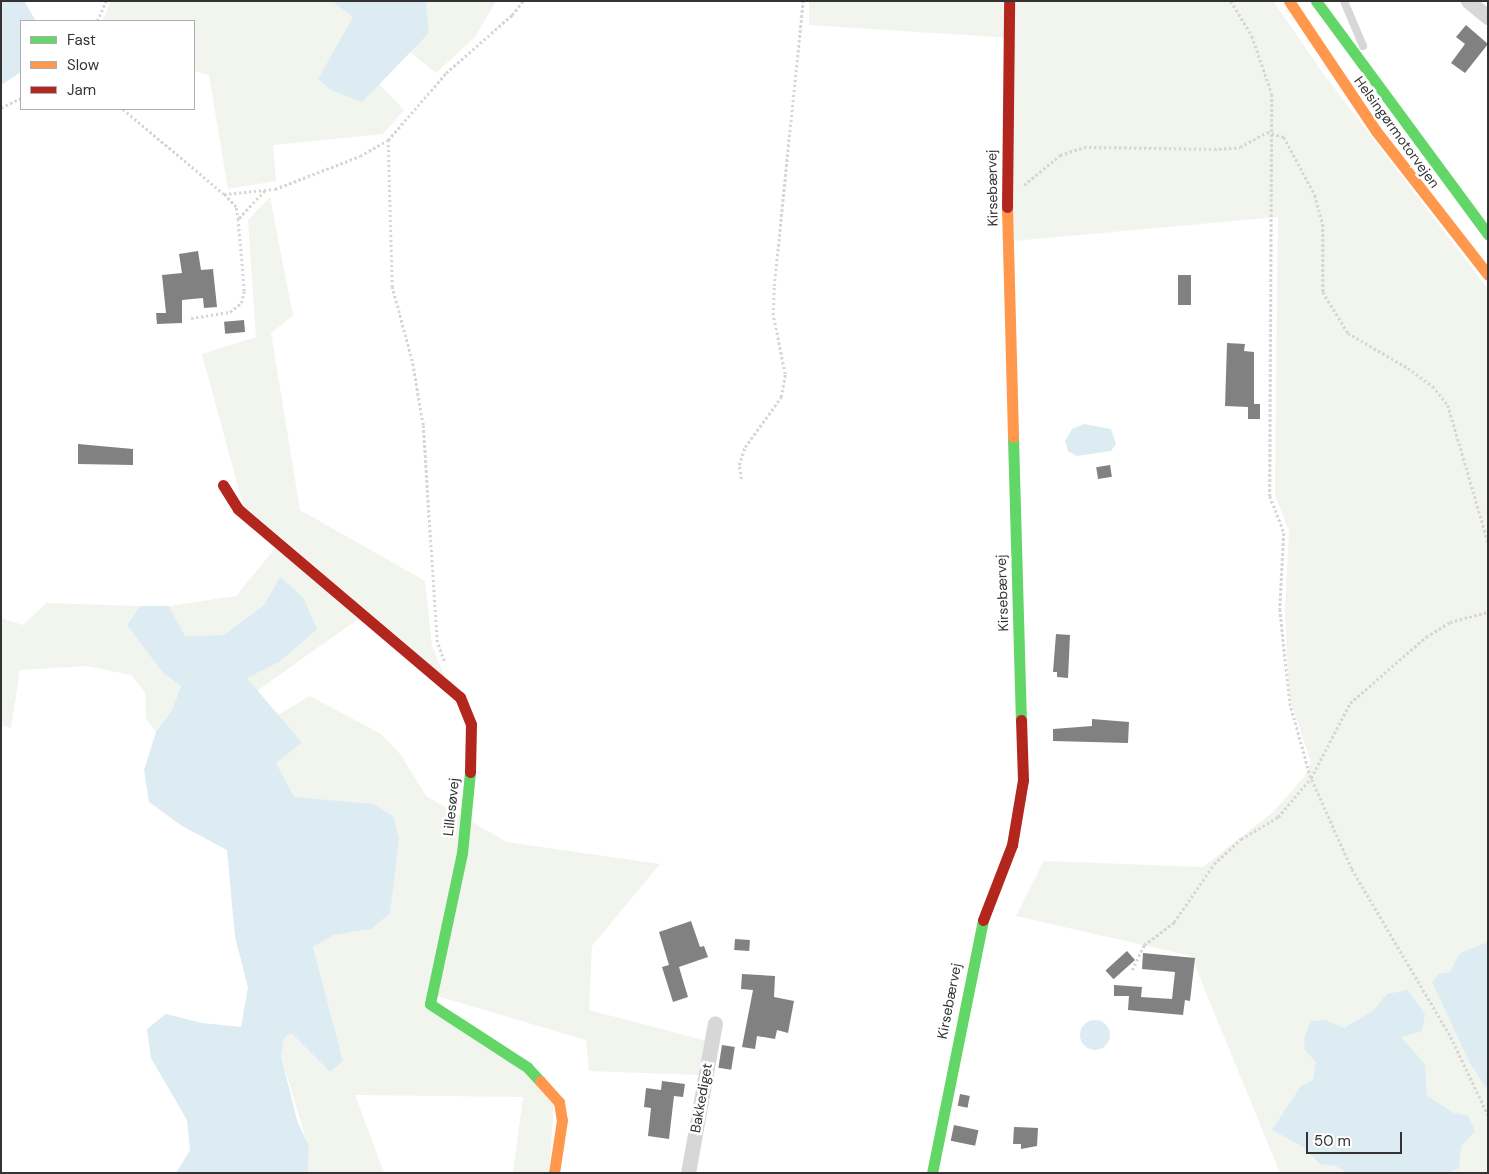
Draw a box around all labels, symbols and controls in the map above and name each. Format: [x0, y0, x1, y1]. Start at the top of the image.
legend [20, 20, 195, 110]
text: Fast [67, 30, 96, 50]
text: Slow [67, 55, 99, 75]
street label: Helsingørmotorvejen [1351, 73, 1443, 191]
text: Jam [67, 80, 96, 100]
street label: Kirsebærvej [983, 149, 1001, 227]
street label: Kirsebærvej [992, 554, 1012, 632]
street label: Lillesøvej [440, 777, 462, 837]
street label: Kirsebærvej [933, 962, 965, 1040]
street label: Bakkediget [687, 1062, 715, 1134]
scale bar [1309, 1122, 1405, 1154]
text: 50 m [1314, 1131, 1351, 1151]

